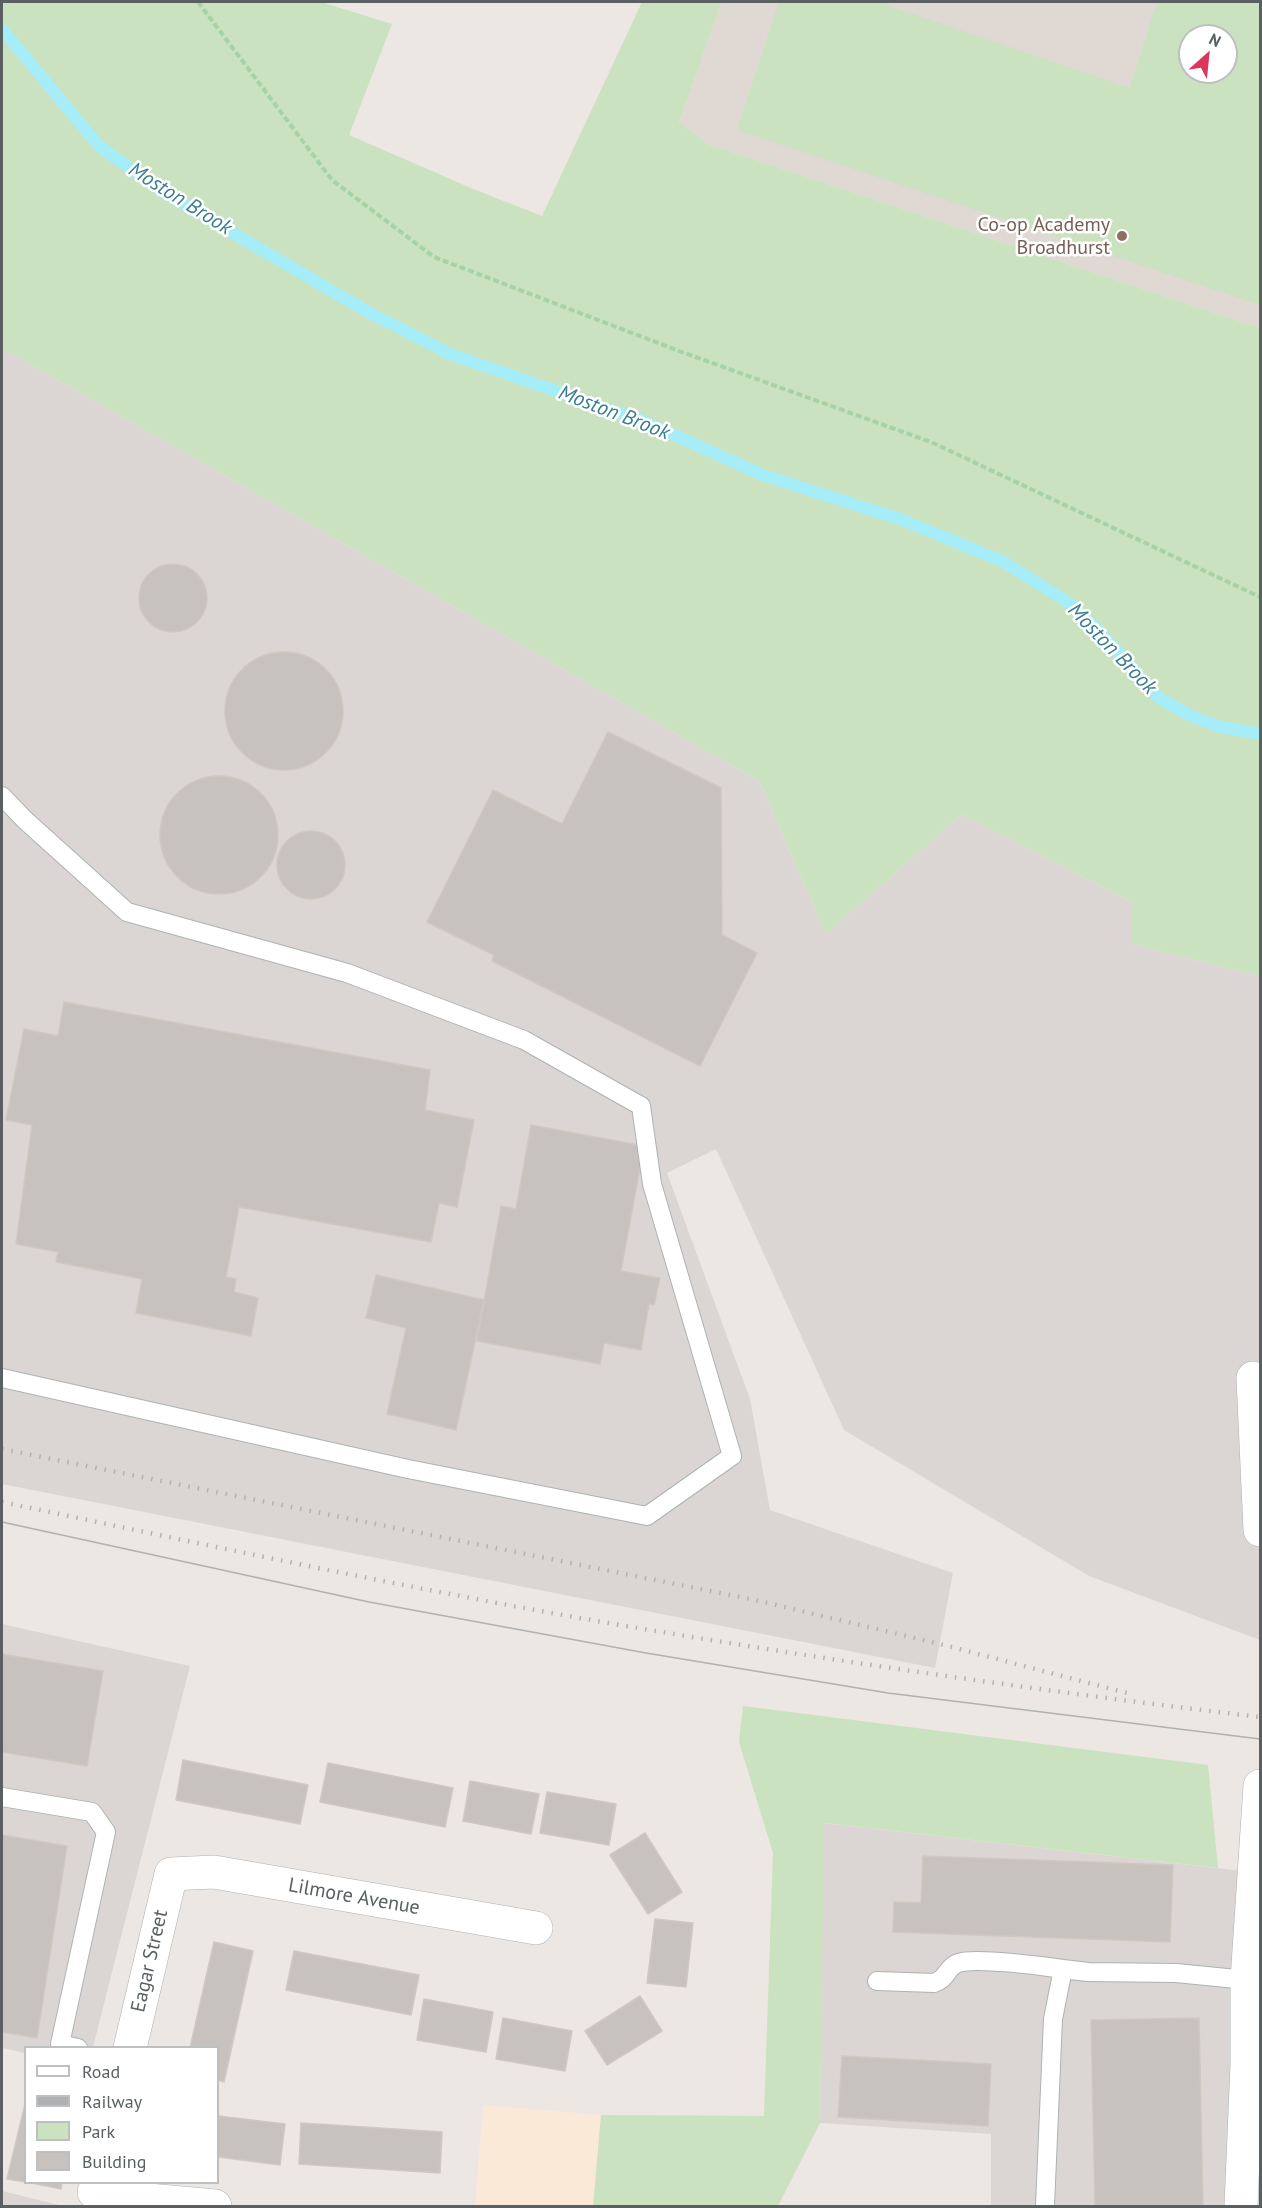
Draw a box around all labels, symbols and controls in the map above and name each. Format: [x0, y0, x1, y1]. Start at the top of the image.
north arrow [1178, 24, 1238, 84]
text: N [1206, 28, 1224, 51]
water label: Moston Brook [124, 157, 236, 241]
place label: Co-op Academy Broadhurst [978, 213, 1110, 260]
marker: Co-op Academy Broadhurst [1115, 229, 1129, 243]
water label: Moston Brook [555, 380, 673, 446]
water label: Moston Brook [1062, 598, 1162, 700]
street label: Lilmore Avenue [286, 1874, 422, 1920]
street label: Eagar Street [127, 1907, 173, 2015]
legend [24, 2046, 219, 2184]
text: Road [82, 2060, 120, 2083]
text: Railway [82, 2090, 142, 2113]
text: Park [82, 2120, 115, 2143]
text: Building [82, 2150, 146, 2173]

